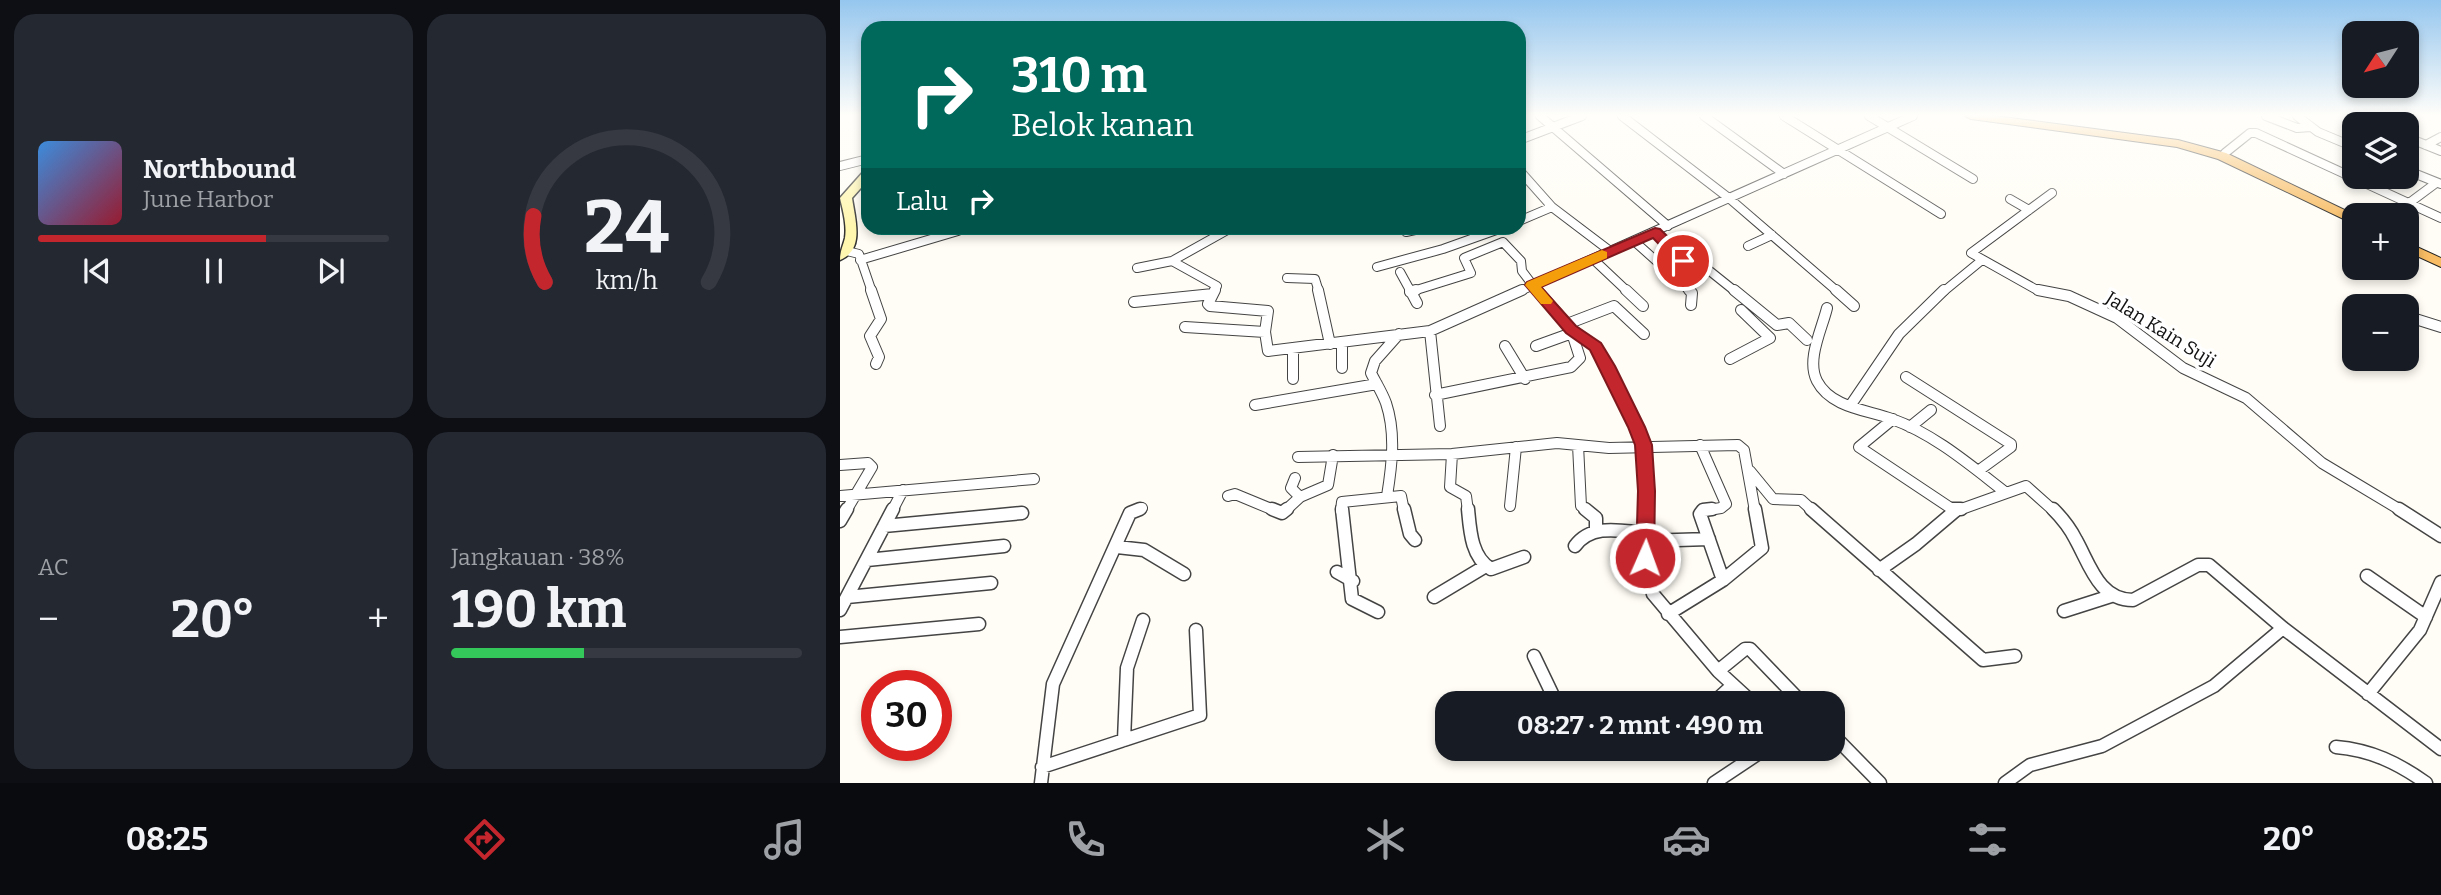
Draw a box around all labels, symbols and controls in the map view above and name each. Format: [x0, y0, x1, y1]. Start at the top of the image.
north arrow [2342, 21, 2418, 98]
map controls [2342, 21, 2419, 371]
text: 310 m [1011, 46, 1147, 105]
icon: right [896, 49, 987, 140]
text: Belok kanan [1011, 106, 1194, 144]
button: layers [2342, 112, 2419, 189]
text: Northbound [143, 154, 296, 185]
icon: right [962, 182, 1000, 220]
text: 24 [584, 184, 669, 271]
text: June Harbor [143, 185, 273, 213]
text: Lalu [896, 186, 948, 217]
button: + [2342, 203, 2419, 280]
pin [1653, 231, 1713, 291]
icon: arrive [1664, 242, 1702, 280]
icon: previous [78, 252, 116, 290]
icon: pause [195, 252, 233, 290]
icon: next [312, 252, 350, 290]
text: km/h [596, 266, 658, 296]
street label: Jalan Kain Suji [2100, 286, 2221, 373]
button: − [2342, 294, 2419, 371]
position arrow [1608, 521, 1682, 595]
text: Jangkauan · 38% [451, 543, 625, 571]
text: AC [38, 553, 69, 581]
text: 190 km [451, 578, 626, 641]
text: 20° [171, 588, 255, 651]
text: − [38, 596, 59, 642]
text: + [367, 596, 389, 642]
speed limit sign: 30 [861, 670, 952, 761]
text: 08:27 · 2 mnt · 490 m [1517, 710, 1763, 741]
icon: directions [460, 815, 509, 864]
icon: music [760, 815, 809, 864]
icon: phone [1061, 815, 1110, 864]
icon: climate [1361, 815, 1410, 864]
icon: car [1662, 815, 1711, 864]
icon: filters [1963, 815, 2012, 864]
text: 08:25 [126, 820, 208, 858]
text: 20° [2263, 820, 2315, 858]

